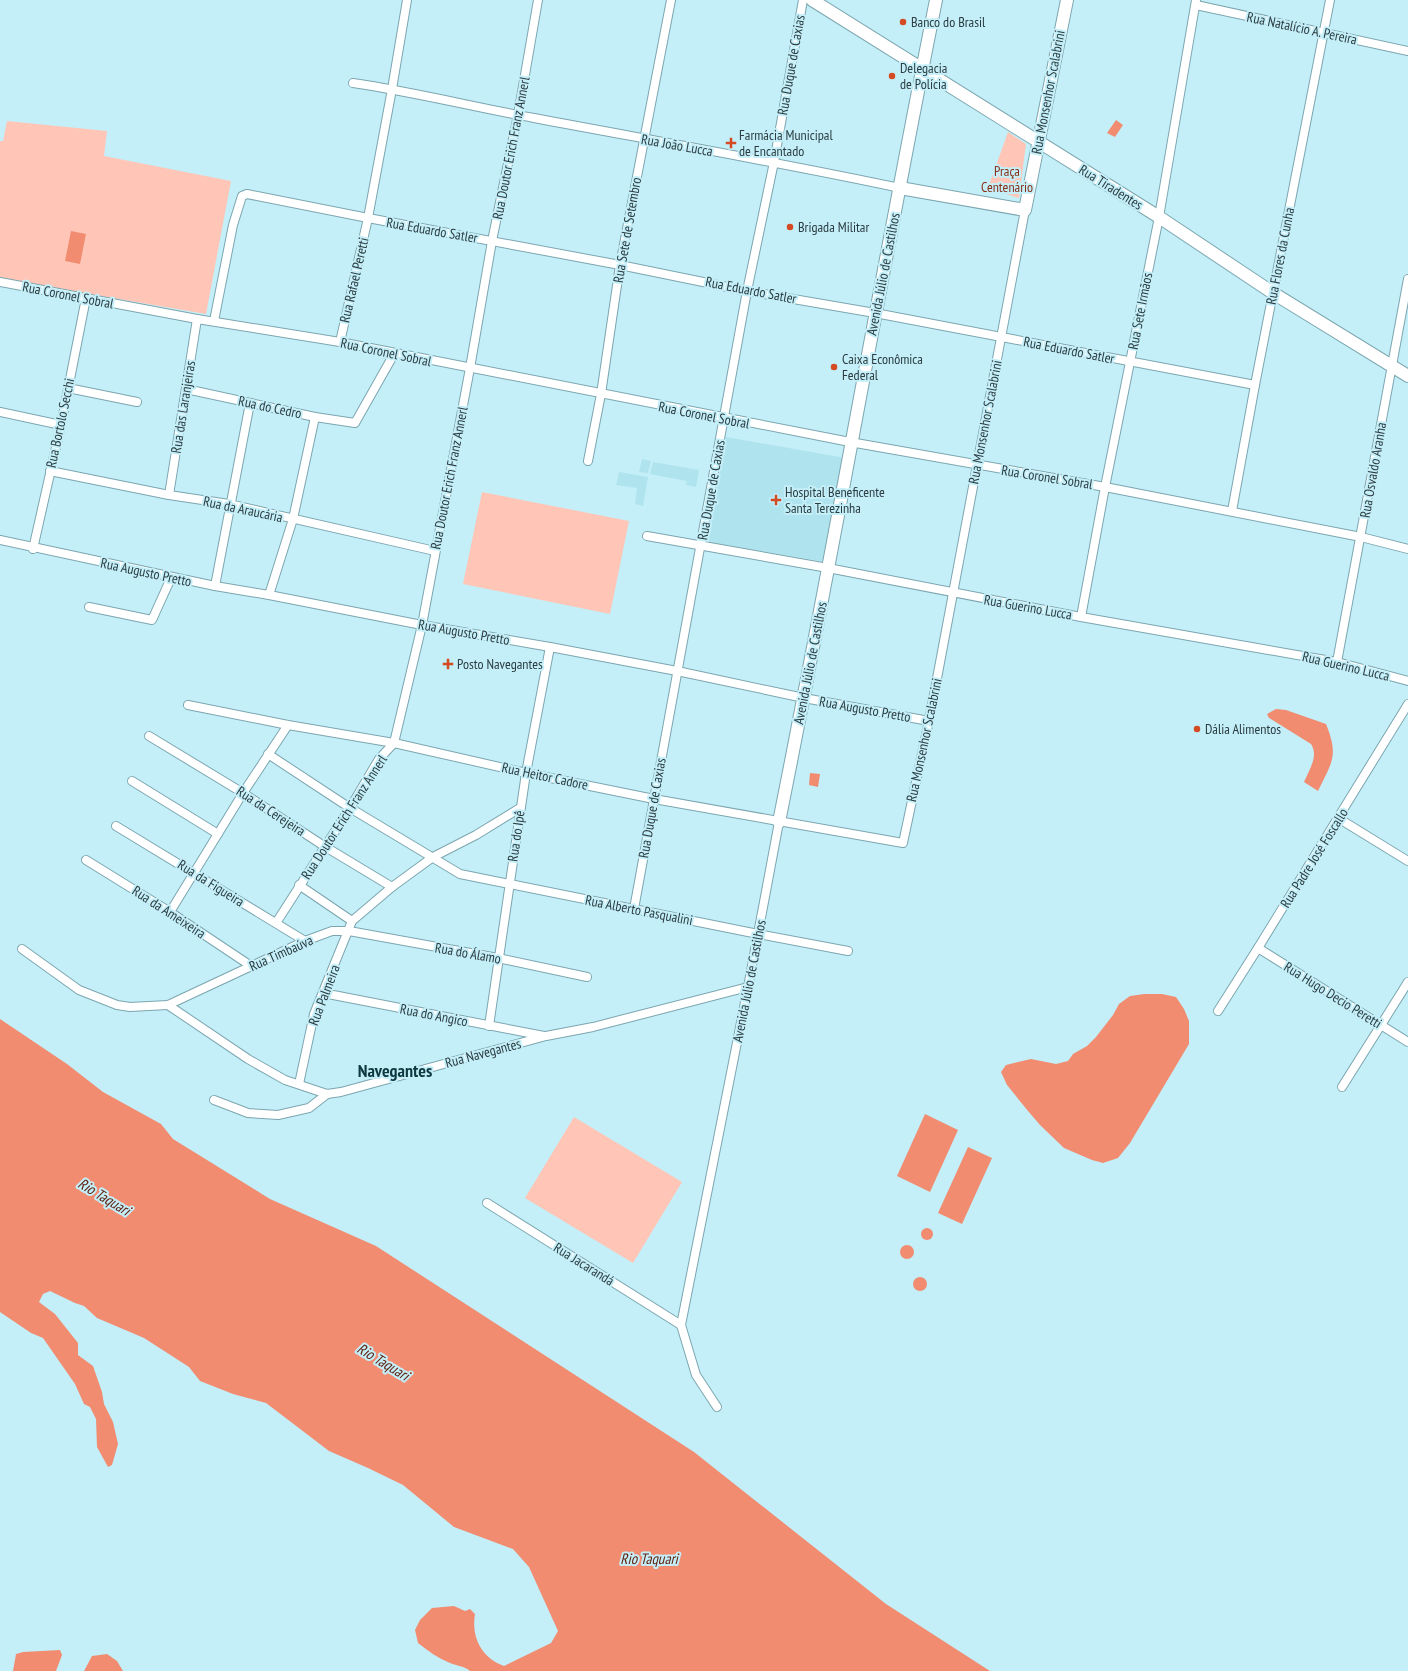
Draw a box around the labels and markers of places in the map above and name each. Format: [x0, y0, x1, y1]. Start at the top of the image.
place label: Banco do Brasil [911, 13, 986, 31]
marker: Banco do Brasil [898, 17, 908, 27]
place label: Delegacia de Polícia [900, 59, 947, 93]
marker: Delegacia de Polícia [887, 71, 897, 81]
place label: Farmácia Municipal de Encantado [739, 126, 833, 160]
marker: Farmácia Municipal de Encantado [726, 138, 736, 148]
place label: Brigada Militar [798, 218, 869, 236]
marker: Brigada Militar [785, 222, 795, 232]
place label: Caixa Econômica Federal [842, 350, 923, 384]
marker: Caixa Econômica Federal [829, 362, 839, 372]
place label: Hospital Beneficente Santa Terezinha [785, 483, 885, 517]
marker: Hospital Beneficente Santa Terezinha [770, 494, 782, 506]
place label: Posto Navegantes [457, 655, 543, 673]
marker: Posto Navegantes [442, 658, 454, 670]
place label: Dália Alimentos [1205, 720, 1281, 738]
marker: Dália Alimentos [1192, 724, 1202, 734]

